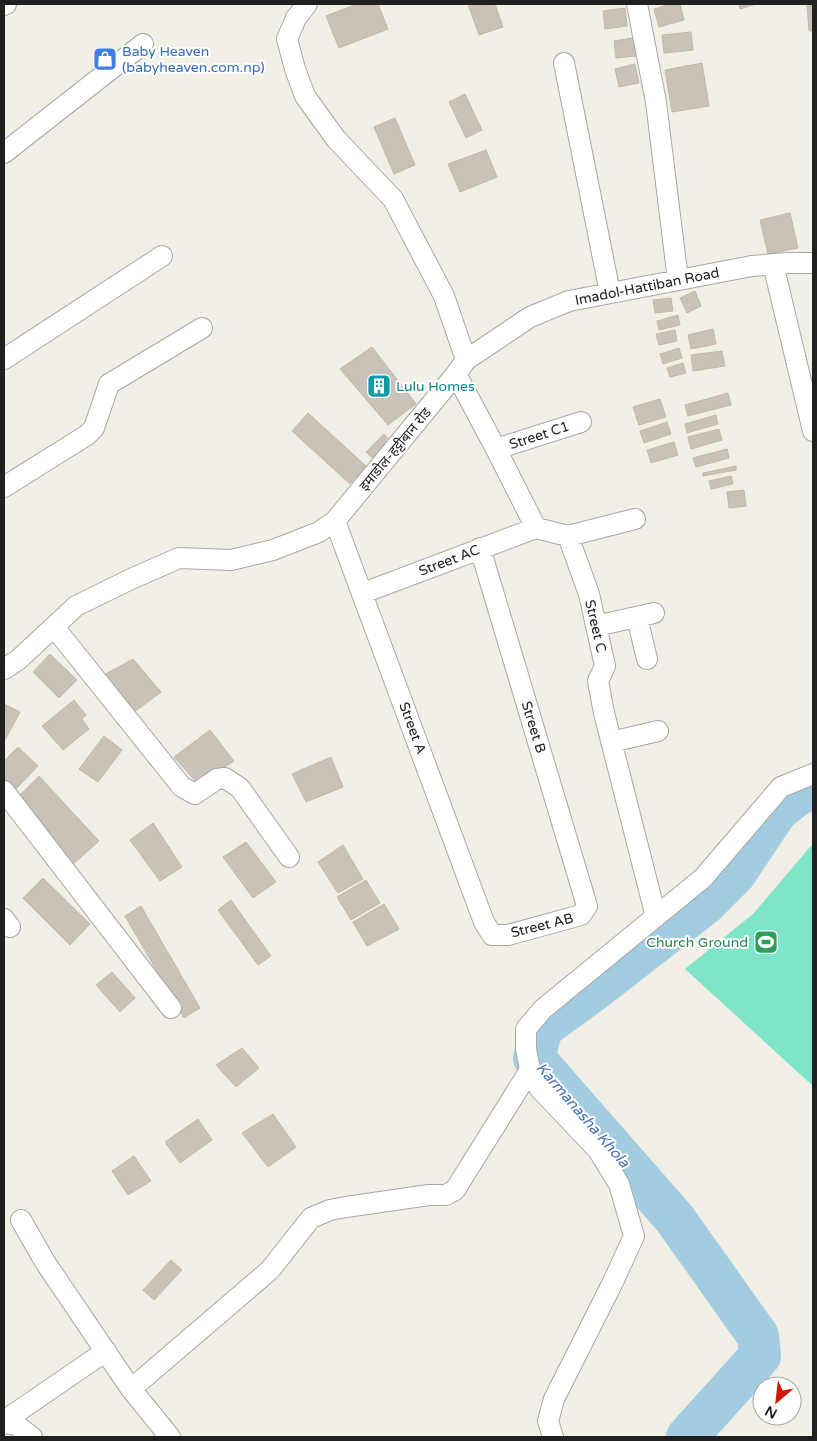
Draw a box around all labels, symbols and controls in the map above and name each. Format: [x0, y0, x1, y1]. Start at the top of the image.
place label: Baby Heaven (babyheaven.com.np) [122, 43, 265, 76]
shop icon: Baby Heaven (babyheaven.com.np) [92, 46, 118, 72]
street label: Imadol-Hattiban Road [573, 264, 721, 309]
building icon: Lulu Homes [366, 373, 392, 399]
place label: Lulu Homes [396, 378, 475, 395]
street label: इमाडोल-हट्टीबान रोड [356, 404, 435, 494]
street label: Street C1 [507, 418, 571, 453]
street label: Street AC [416, 541, 482, 580]
street label: Street C [581, 598, 610, 654]
street label: Street B [518, 699, 549, 755]
street label: Street A [395, 700, 430, 757]
street label: Street AB [509, 910, 575, 941]
sports icon: Church Ground [753, 929, 779, 955]
place label: Church Ground [646, 934, 748, 951]
water label: Karmanasha Khola [533, 1059, 634, 1172]
north arrow [752, 1376, 802, 1426]
text: N [762, 1402, 780, 1422]

